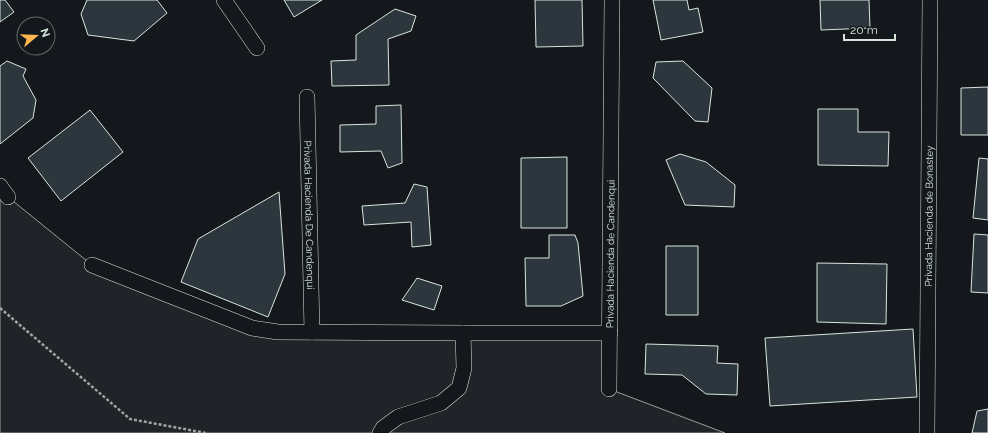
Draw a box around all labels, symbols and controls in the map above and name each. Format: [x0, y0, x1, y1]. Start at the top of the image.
north arrow [16, 16, 56, 56]
scale bar [844, 16, 895, 42]
text: 20 m [850, 23, 878, 37]
text: N [37, 27, 52, 39]
street label: Privada Hacienda De Candenqui [302, 140, 317, 290]
street label: Privada Hacienda de Bonastey [923, 145, 934, 287]
street label: Privada Hacienda de Candenqui [604, 180, 616, 328]

